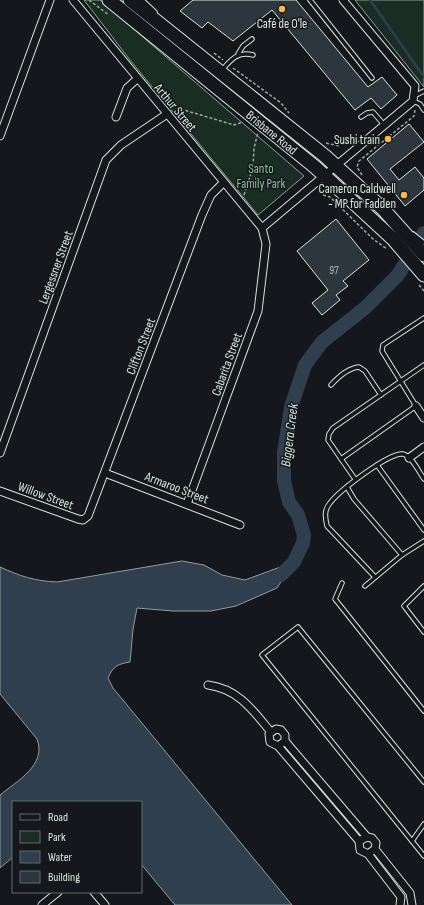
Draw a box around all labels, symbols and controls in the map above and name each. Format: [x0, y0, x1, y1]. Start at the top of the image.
marker: Café de O'le [277, 4, 287, 14]
place label: Café de O'le [257, 16, 307, 32]
street label: Arthur Street [150, 80, 200, 135]
street label: Brisbane Road [242, 107, 300, 158]
place label: Sushi train [334, 132, 380, 148]
marker: Sushi train [383, 134, 393, 144]
park label: Santo Family Park [237, 161, 286, 192]
place label: Cameron Caldwell - MP for Fadden [319, 181, 396, 212]
marker: Cameron Caldwell - MP for Fadden [399, 190, 409, 200]
street label: Lergessner Street [35, 228, 77, 306]
house number: 97 [329, 264, 339, 277]
street label: Clifton Street [123, 316, 159, 377]
street label: Cabarita Street [208, 331, 246, 398]
water label: Biggera Creek [277, 402, 302, 468]
street label: Armaroo Street [142, 468, 211, 507]
street label: Willow Street [16, 479, 76, 513]
legend [12, 801, 142, 893]
text: Road [48, 810, 68, 825]
text: Park [48, 830, 66, 845]
text: Water [48, 850, 72, 865]
text: Building [48, 870, 80, 885]

